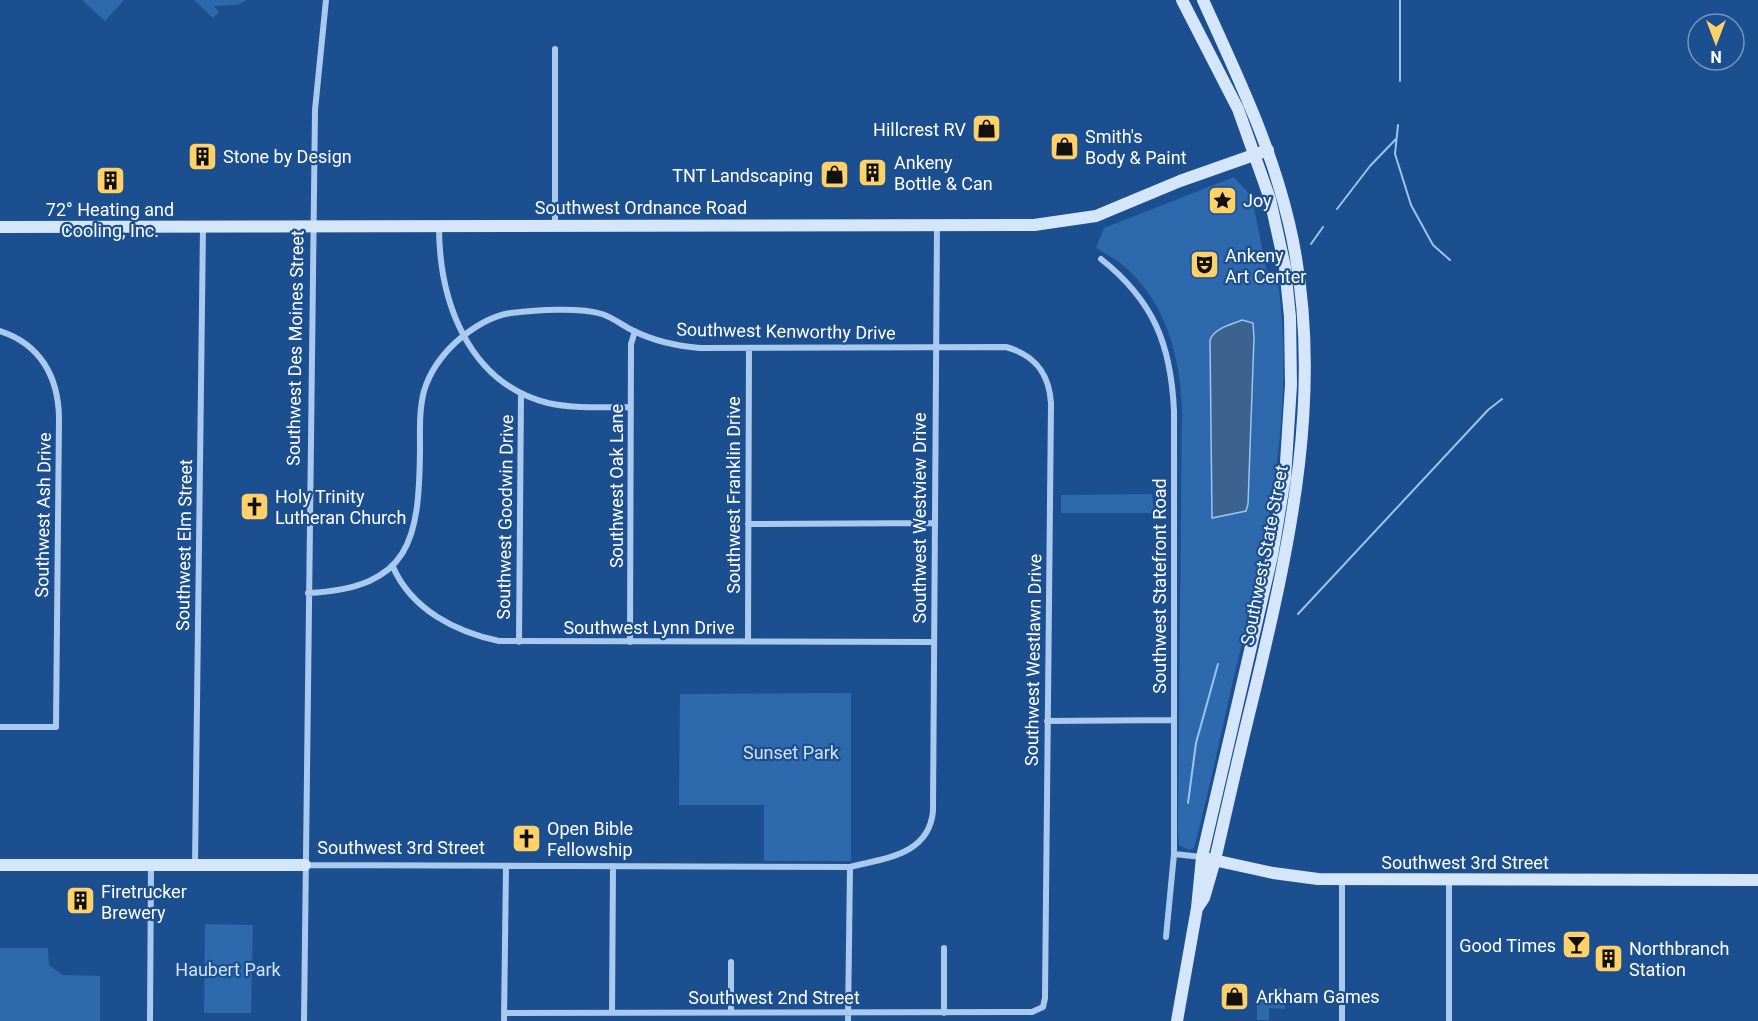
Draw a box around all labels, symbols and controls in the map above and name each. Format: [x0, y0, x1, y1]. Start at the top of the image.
north arrow [1686, 12, 1746, 72]
text: N [1710, 47, 1722, 66]
shop icon: Hillcrest RV [971, 113, 1003, 145]
place label: Hillcrest RV [873, 119, 967, 140]
place label: Smith's Body & Paint [1085, 126, 1187, 168]
shop icon: Smith's Body & Paint [1048, 130, 1080, 162]
building icon: Stone by Design [186, 140, 218, 172]
place label: Stone by Design [223, 146, 352, 167]
place label: Ankeny Bottle & Can [894, 152, 993, 194]
building icon: Ankeny Bottle & Can [857, 156, 889, 188]
shop icon: TNT Landscaping [818, 159, 850, 191]
building icon: 72° Heating and Cooling, Inc. [94, 164, 126, 196]
place label: TNT Landscaping [672, 165, 813, 186]
place icon: Joy [1206, 184, 1238, 216]
place label: Joy [1243, 190, 1272, 211]
street label: Southwest Ordnance Road [535, 197, 747, 218]
place label: 72° Heating and Cooling, Inc. [46, 199, 174, 241]
street label: Southwest Des Moines Street [282, 230, 308, 466]
place label: Ankeny Art Center [1225, 245, 1306, 287]
theatre icon: Ankeny Art Center [1188, 249, 1220, 281]
street label: Southwest Kenworthy Drive [676, 319, 896, 343]
street label: Southwest Franklin Drive [723, 396, 744, 594]
street label: Southwest Oak Lane [606, 404, 627, 568]
street label: Southwest Westview Drive [909, 413, 930, 623]
street label: Southwest Goodwin Drive [493, 414, 517, 620]
street label: Southwest Ash Drive [31, 432, 55, 598]
street label: Southwest Elm Street [172, 459, 196, 631]
street label: Southwest State Street [1236, 463, 1292, 647]
street label: Southwest Statefront Road [1149, 478, 1170, 694]
place label: Holy Trinity Lutheran Church [275, 486, 406, 528]
church icon: Holy Trinity Lutheran Church [238, 490, 270, 522]
street label: Southwest Westlawn Drive [1021, 554, 1045, 766]
street label: Southwest Lynn Drive [563, 617, 735, 638]
park label: Sunset Park [743, 742, 840, 763]
place label: Open Bible Fellowship [547, 818, 633, 860]
church icon: Open Bible Fellowship [510, 822, 542, 854]
street label: Southwest 3rd Street [317, 837, 485, 858]
street label: Southwest 3rd Street [1381, 852, 1549, 873]
place label: Firetrucker Brewery [101, 881, 187, 923]
building icon: Firetrucker Brewery [64, 885, 96, 917]
bar icon: Good Times [1561, 929, 1593, 961]
place label: Good Times [1459, 935, 1556, 956]
place label: Northbranch Station [1629, 938, 1729, 980]
building icon: Northbranch Station [1592, 942, 1624, 974]
park label: Haubert Park [175, 959, 282, 980]
shop icon: Arkham Games [1219, 980, 1251, 1012]
place label: Arkham Games [1256, 986, 1380, 1007]
street label: Southwest 2nd Street [688, 987, 860, 1008]

